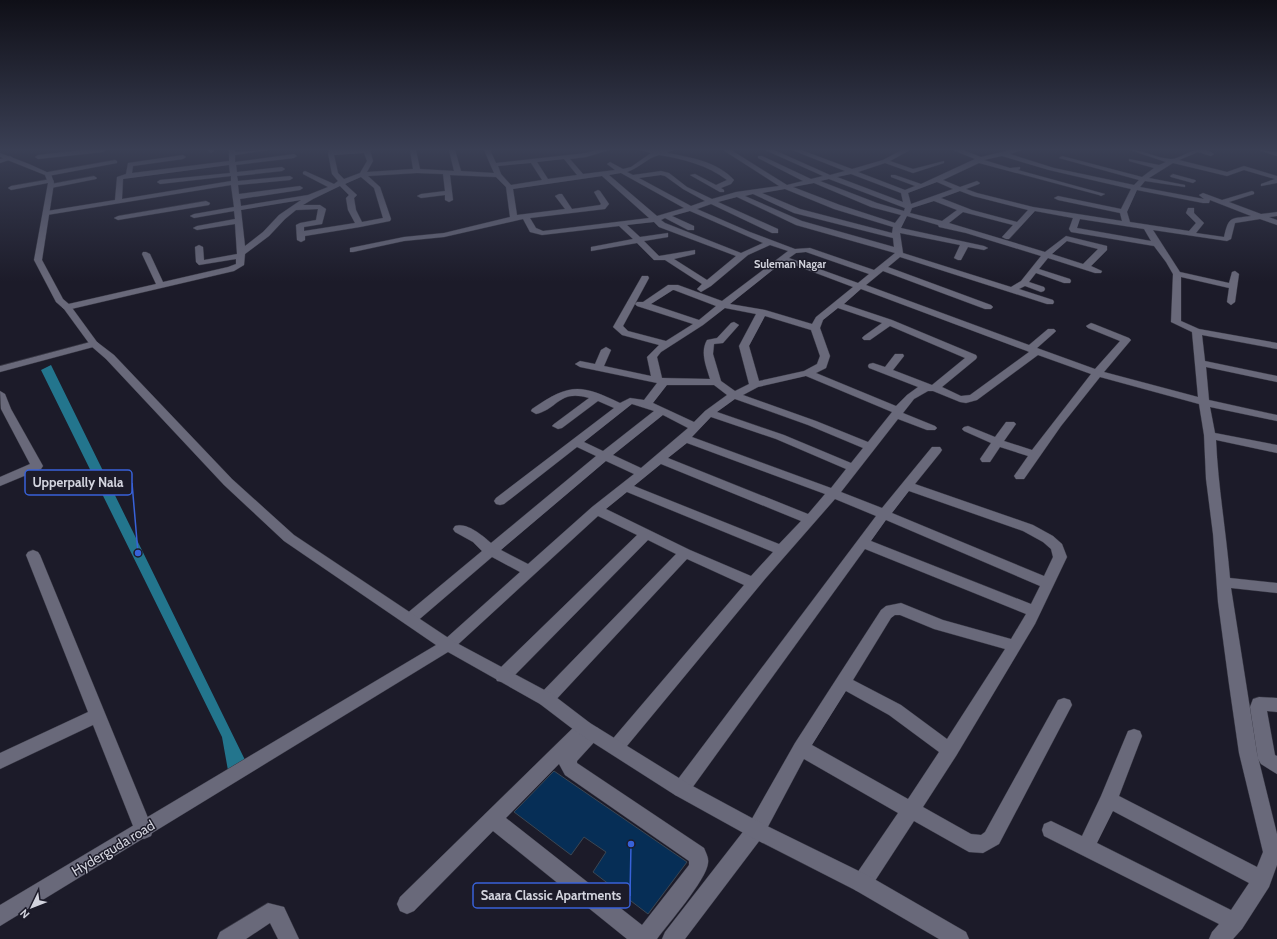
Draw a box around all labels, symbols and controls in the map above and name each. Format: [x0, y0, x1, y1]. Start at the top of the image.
district label: Suleman Nagar [754, 257, 826, 271]
callout: Upperpally Nala [25, 470, 132, 495]
text: Upperpally Nala [32, 474, 124, 490]
street label: Hyderguda road [68, 816, 158, 880]
callout: Saara Classic Apartments [473, 883, 630, 908]
north arrow [12, 887, 52, 927]
text: Saara Classic Apartments [481, 887, 622, 903]
text: N [17, 906, 32, 921]

